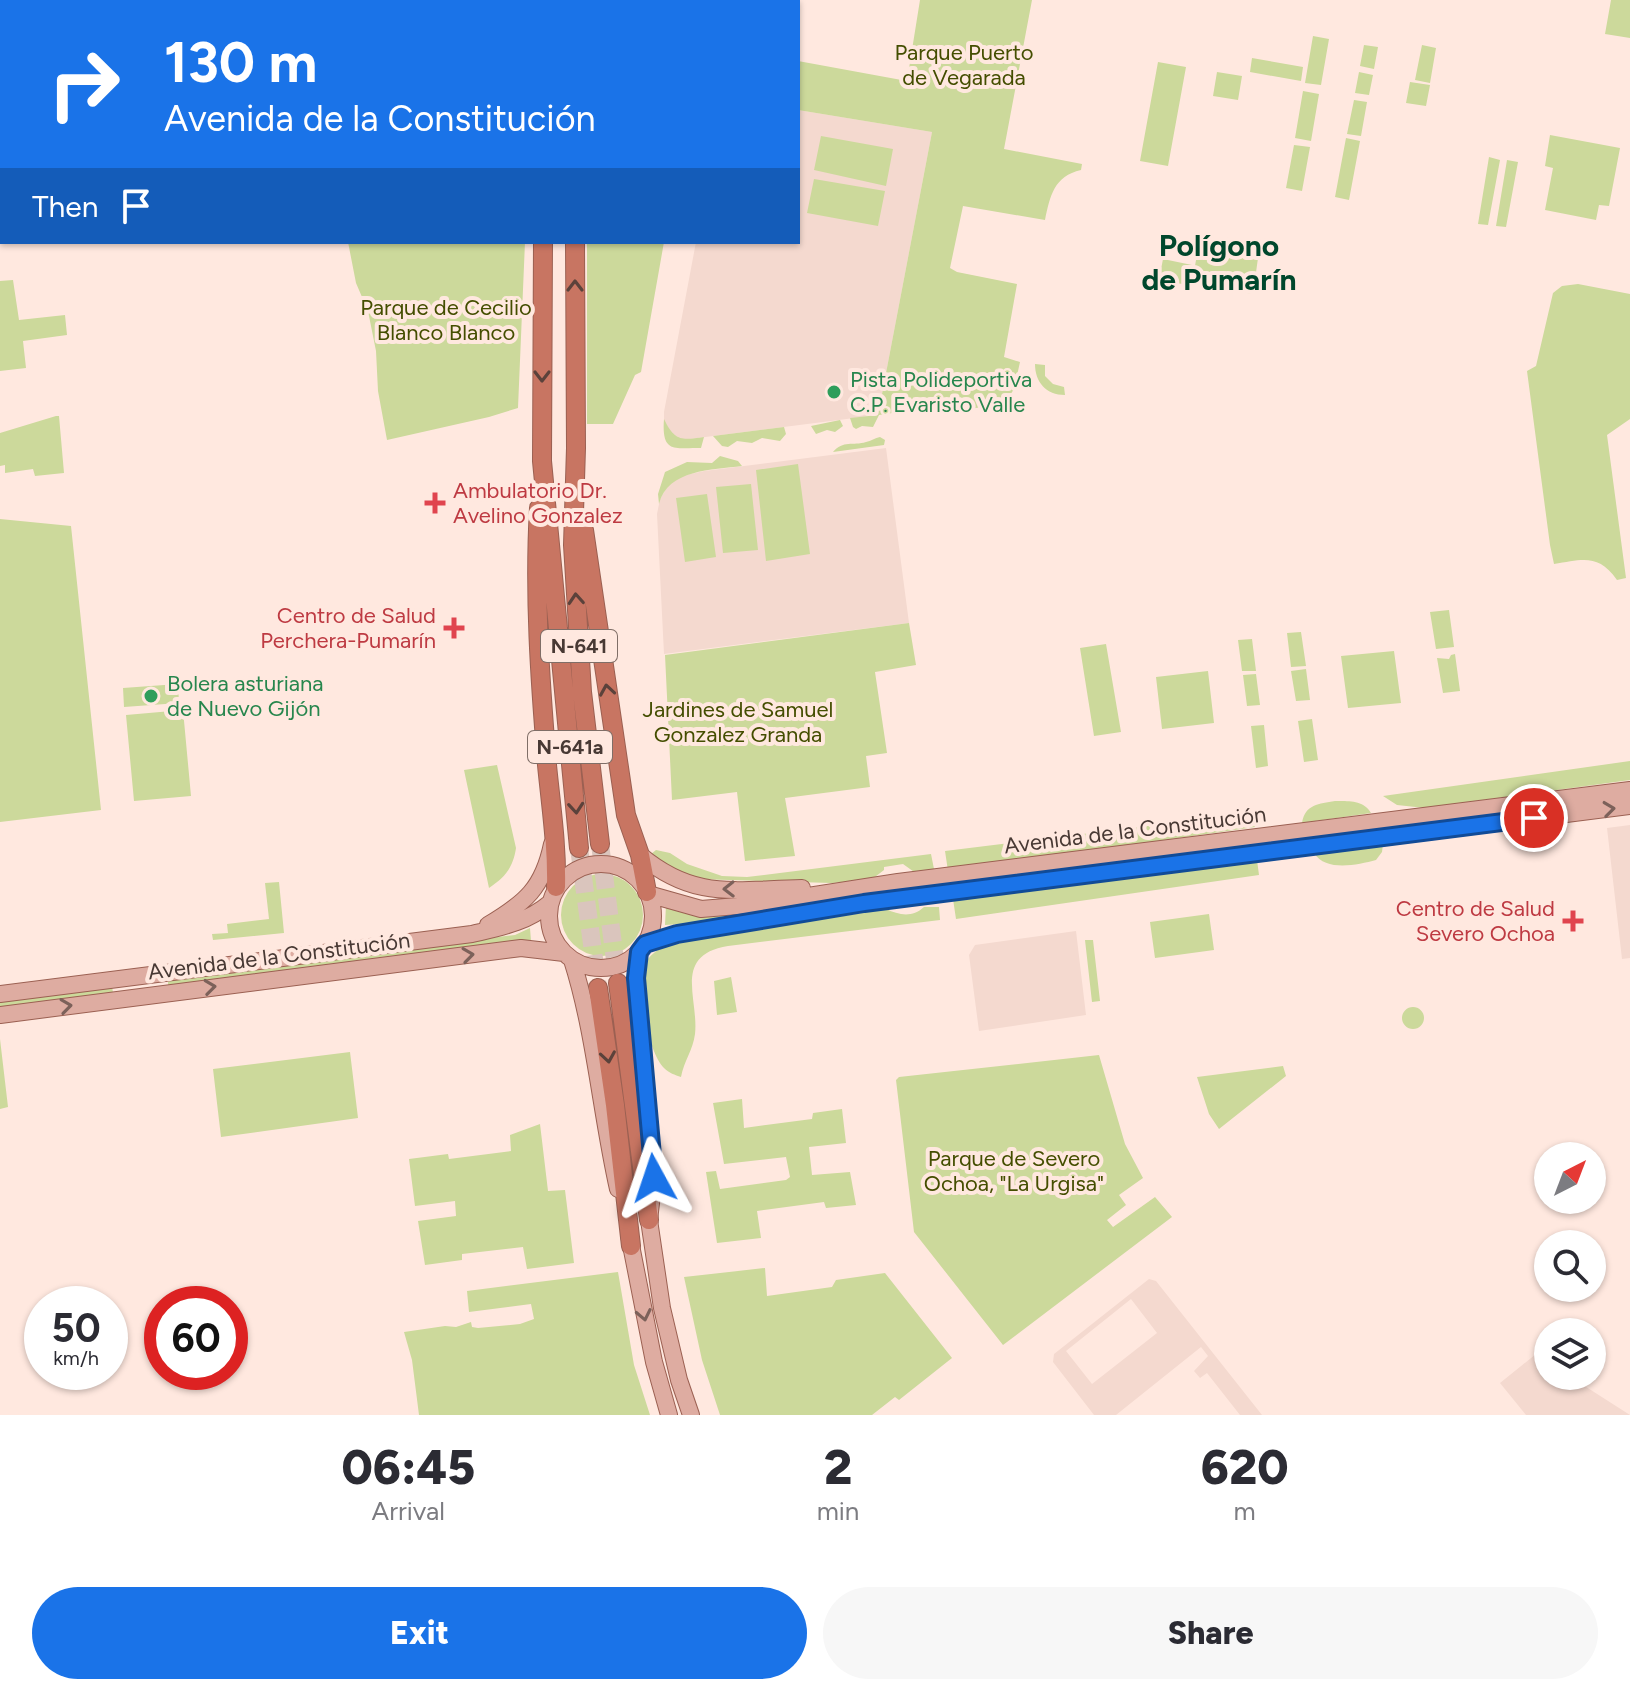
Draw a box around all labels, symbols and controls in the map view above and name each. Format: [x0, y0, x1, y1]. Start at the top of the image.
text: 130 m [164, 29, 317, 96]
icon: right [32, 32, 136, 136]
park label: Parque Puerto de Vegarada [894, 39, 1034, 91]
text: Avenida de la Constitución [164, 97, 596, 140]
icon: arrive [114, 184, 158, 228]
text: Then [32, 188, 98, 225]
district label: Polígono de Pumarín [1141, 227, 1297, 298]
one-way arrow [566, 279, 584, 292]
park label: Parque de Cecilio Blanco Blanco [360, 294, 532, 346]
place label: Pista Polideportiva C.P. Evaristo Valle [850, 366, 1032, 418]
one-way arrow [533, 370, 551, 383]
marker: Pista Polideportiva C.P. Evaristo Valle [825, 383, 843, 401]
place label: Ambulatorio Dr. Avelino Gonzalez [453, 477, 623, 529]
marker: Ambulatorio Dr. Avelino Gonzalez [424, 492, 446, 514]
one-way arrow [568, 592, 585, 605]
place label: Centro de Salud Perchera-Pumarín [260, 602, 436, 654]
marker: Centro de Salud Perchera-Pumarín [443, 617, 465, 639]
road number: N-641 [541, 630, 617, 662]
place label: Bolera asturiana de Nuevo Gijón [167, 670, 323, 722]
one-way arrow [599, 683, 616, 697]
marker: Bolera asturiana de Nuevo Gijón [142, 687, 160, 705]
park label: Jardines de Samuel Gonzalez Granda [643, 696, 833, 748]
road number: N-641a [528, 731, 612, 763]
pin [1500, 784, 1568, 852]
icon: arrive [1512, 796, 1556, 840]
street label: Avenida de la Constitución [1002, 801, 1268, 859]
one-way arrow [1602, 801, 1616, 818]
one-way arrow [567, 802, 584, 815]
one-way arrow [722, 880, 735, 898]
place label: Centro de Salud Severo Ochoa [1396, 895, 1555, 947]
marker: Centro de Salud Severo Ochoa [1562, 910, 1584, 932]
street label: Avenida de la Constitución [146, 927, 412, 985]
one-way arrow [461, 947, 475, 964]
one-way arrow [204, 978, 217, 995]
one-way arrow [59, 998, 73, 1015]
one-way arrow [599, 1050, 616, 1064]
position arrow [612, 1136, 696, 1220]
north arrow [1534, 1142, 1606, 1214]
map controls [1534, 1142, 1606, 1390]
park label: Parque de Severo Ochoa, "La Urgisa" [924, 1145, 1104, 1197]
button: search [1534, 1230, 1606, 1302]
speed limit sign: 60 [144, 1286, 248, 1390]
text: 50 [51, 1304, 101, 1352]
one-way arrow [635, 1307, 652, 1321]
button: layers [1534, 1318, 1606, 1390]
text: km/h [53, 1346, 99, 1370]
text: 06:45 [341, 1438, 475, 1496]
text: 2 [824, 1438, 852, 1496]
text: 620 [1201, 1438, 1288, 1496]
text: Arrival [372, 1495, 445, 1527]
text: min [817, 1495, 859, 1527]
text: m [1234, 1495, 1256, 1527]
button: Exit [32, 1587, 807, 1679]
button: Share [823, 1587, 1598, 1679]

